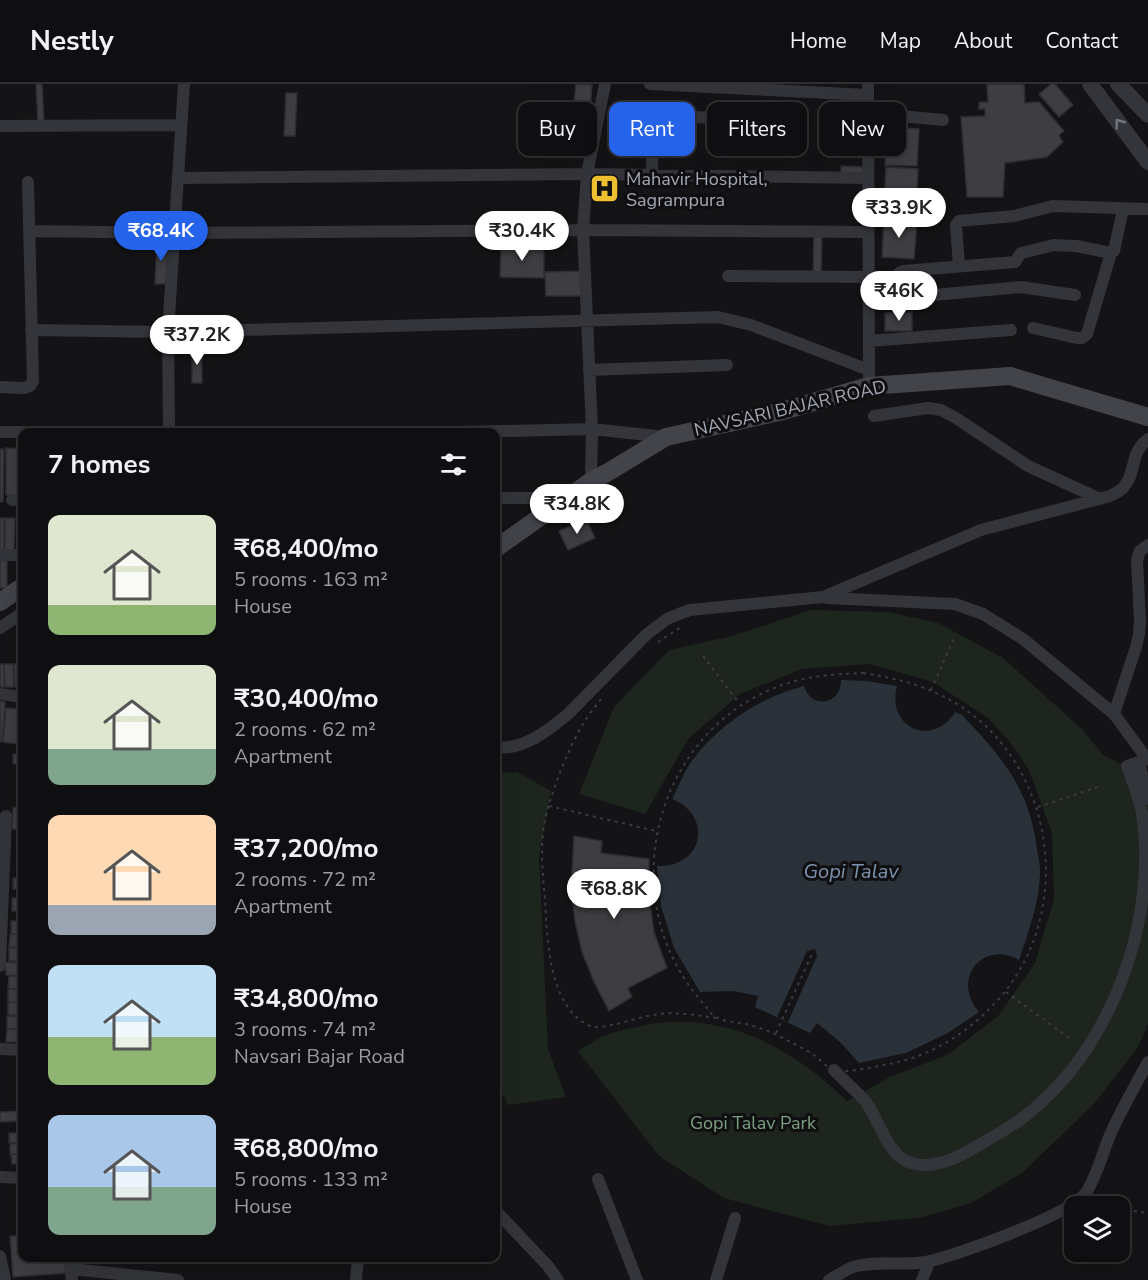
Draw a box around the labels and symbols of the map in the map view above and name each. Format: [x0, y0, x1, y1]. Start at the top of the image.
one-way arrow [1115, 118, 1126, 129]
place label: Mahavir Hospital, Sagrampura [626, 167, 768, 212]
hospital icon: Mahavir Hospital, Sagrampura [589, 173, 621, 205]
pin: ₹33.9K [850, 188, 948, 239]
pin: ₹68.4K [112, 211, 210, 262]
pin: ₹30.4K [473, 211, 571, 262]
pin: ₹46K [863, 271, 935, 322]
pin: ₹37.2K [148, 315, 246, 366]
street label: NAVSARI BAJAR ROAD [692, 374, 888, 442]
pin: ₹34.8K [528, 484, 626, 535]
water label: Gopi Talav [804, 858, 899, 885]
pin: ₹68.8K [565, 869, 663, 920]
park label: Gopi Talav Park [690, 1111, 817, 1135]

